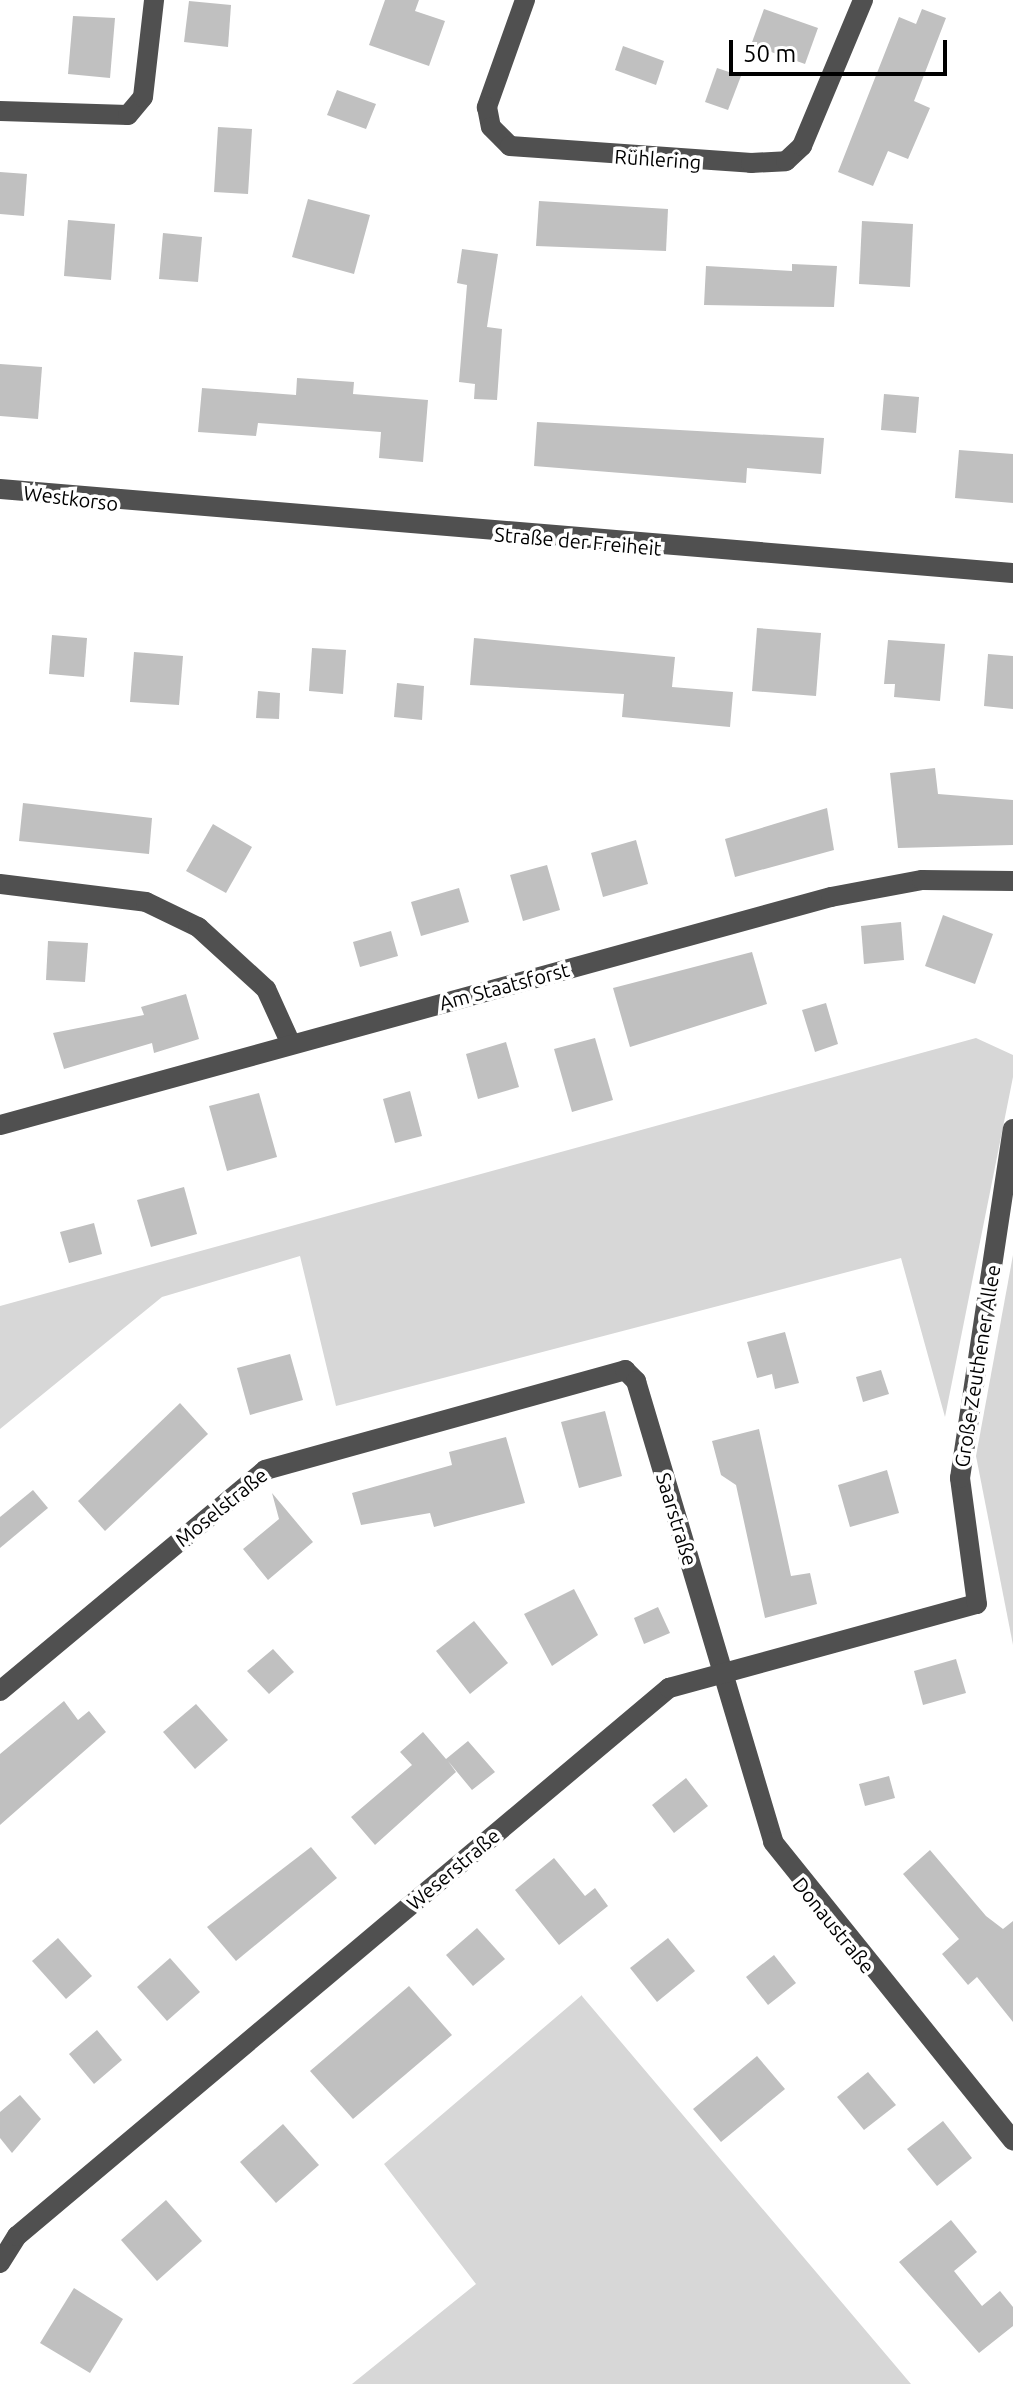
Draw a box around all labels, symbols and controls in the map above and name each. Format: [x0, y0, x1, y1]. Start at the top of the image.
scale bar [733, 24, 951, 74]
text: 50 m [743, 40, 796, 67]
street label: Rühlering [614, 144, 702, 174]
street label: Westkorso [22, 480, 120, 516]
street label: Straße der Freiheit [493, 522, 663, 560]
street label: Am Staatsforst [436, 957, 572, 1015]
street label: Große Zeuthener Allee [949, 1263, 1005, 1469]
street label: Moselstraße [170, 1463, 272, 1551]
street label: Saarstraße [651, 1470, 703, 1568]
street label: Weserstraße [402, 1823, 504, 1915]
street label: Donaustraße [788, 1872, 880, 1978]

